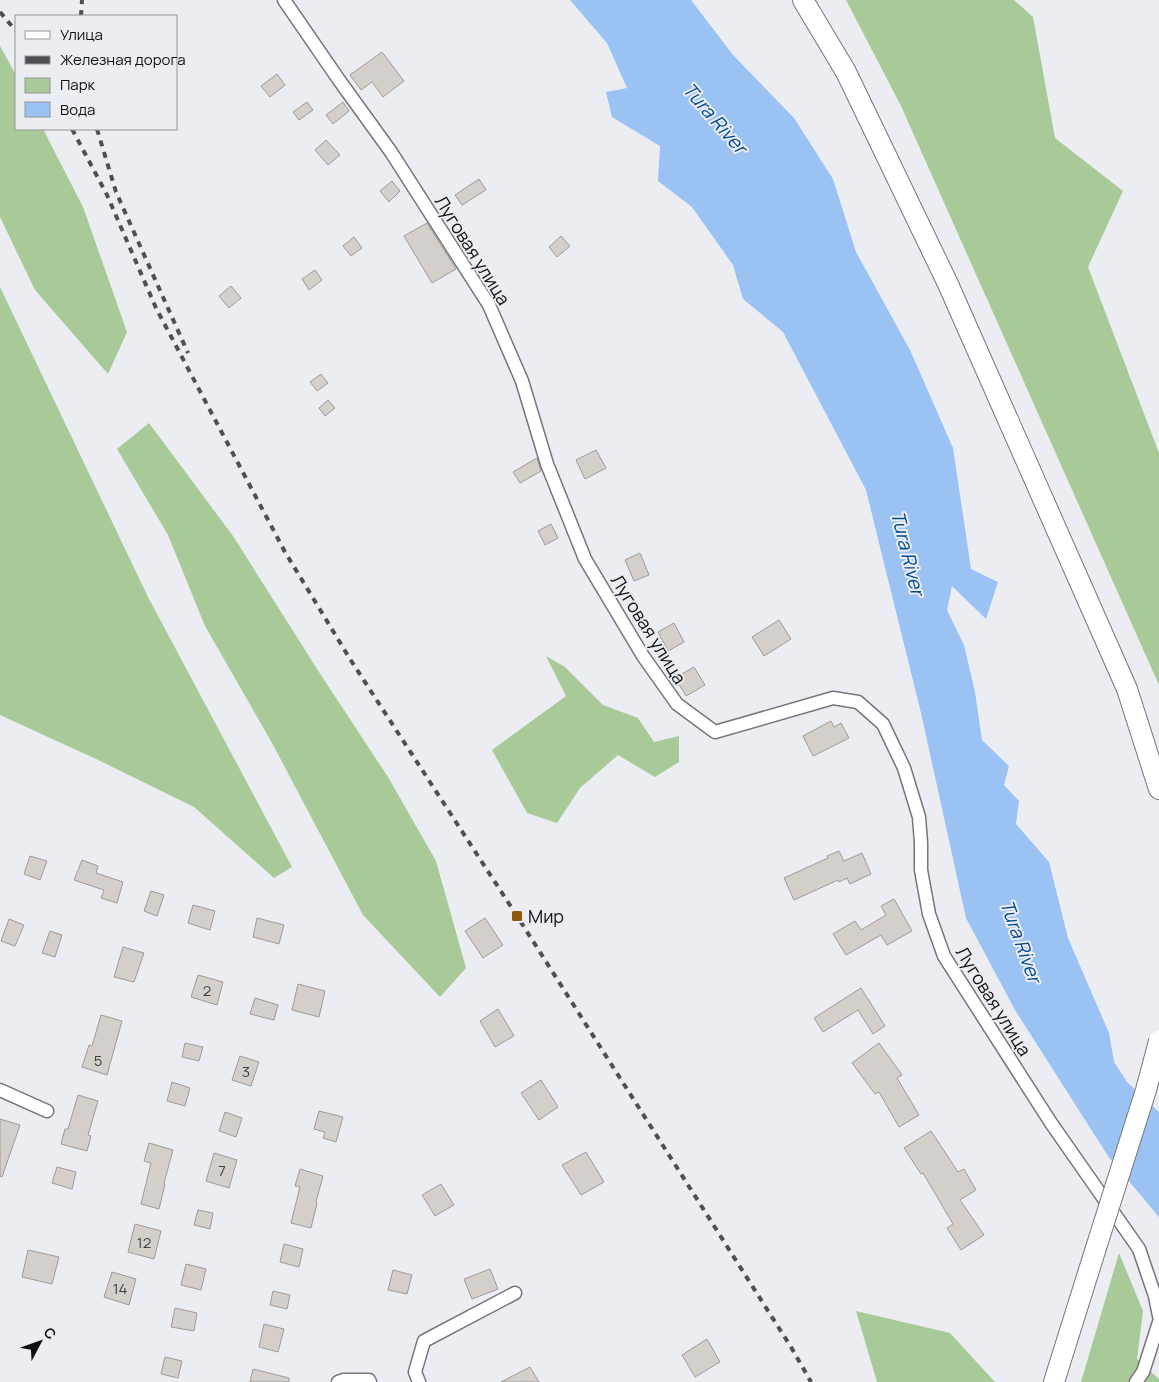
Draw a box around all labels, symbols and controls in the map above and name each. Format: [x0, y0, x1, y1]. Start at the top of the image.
legend [15, 15, 178, 130]
text: Улица [60, 24, 103, 45]
text: Железная дорога [60, 49, 185, 70]
text: Парк [60, 74, 96, 95]
water label: Tura River [677, 77, 754, 161]
text: Вода [60, 99, 95, 120]
street label: Луговая улица [430, 191, 516, 309]
water label: Tura River [885, 508, 932, 600]
street label: Луговая улица [606, 570, 692, 688]
water label: Tura River [994, 896, 1049, 988]
place label: Мир [528, 904, 564, 928]
marker: Мир [510, 909, 524, 923]
street label: Луговая улица [951, 942, 1037, 1060]
house number: 2 [203, 980, 211, 1001]
house number: 5 [94, 1050, 102, 1071]
house number: 3 [242, 1061, 250, 1082]
house number: 7 [218, 1160, 226, 1181]
house number: 12 [137, 1232, 151, 1253]
house number: 14 [113, 1278, 127, 1299]
north arrow [15, 1317, 65, 1367]
text: С [40, 1323, 61, 1343]

